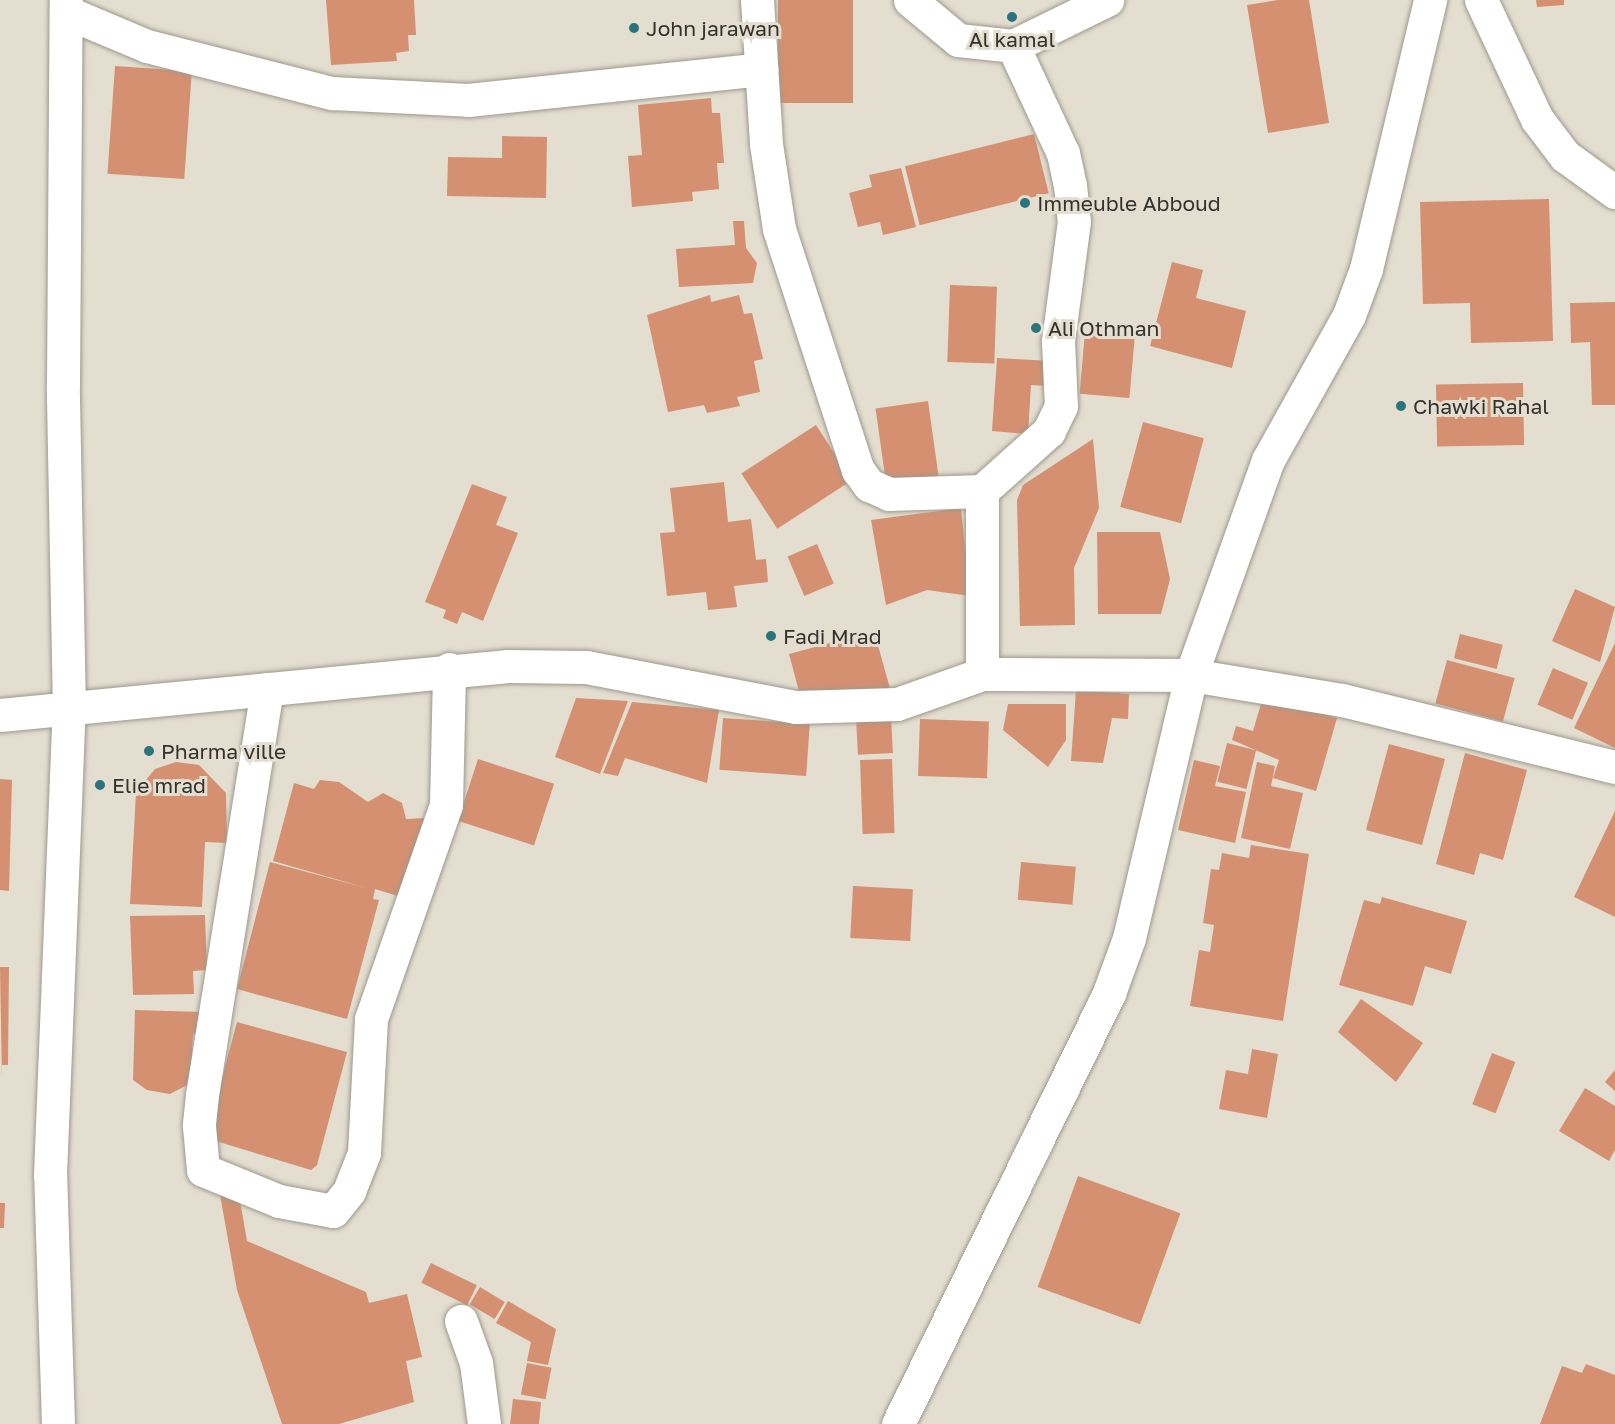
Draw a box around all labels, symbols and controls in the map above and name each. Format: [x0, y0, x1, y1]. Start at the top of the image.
marker: Al kamal [1005, 10, 1019, 24]
place label: John jarawan [646, 15, 780, 41]
marker: John jarawan [627, 21, 641, 35]
place label: Al kamal [969, 26, 1055, 52]
place label: Immeuble Abboud [1037, 190, 1221, 216]
marker: Immeuble Abboud [1018, 196, 1032, 210]
place label: Ali Othman [1048, 315, 1159, 341]
marker: Ali Othman [1029, 321, 1043, 335]
place label: Chawki Rahal [1413, 393, 1549, 419]
marker: Chawki Rahal [1394, 399, 1408, 413]
place label: Fadi Mrad [783, 623, 882, 649]
marker: Fadi Mrad [764, 629, 778, 643]
place label: Pharma ville [161, 738, 286, 764]
marker: Pharma ville [142, 744, 156, 758]
place label: Elie mrad [112, 772, 206, 798]
marker: Elie mrad [93, 778, 107, 792]

